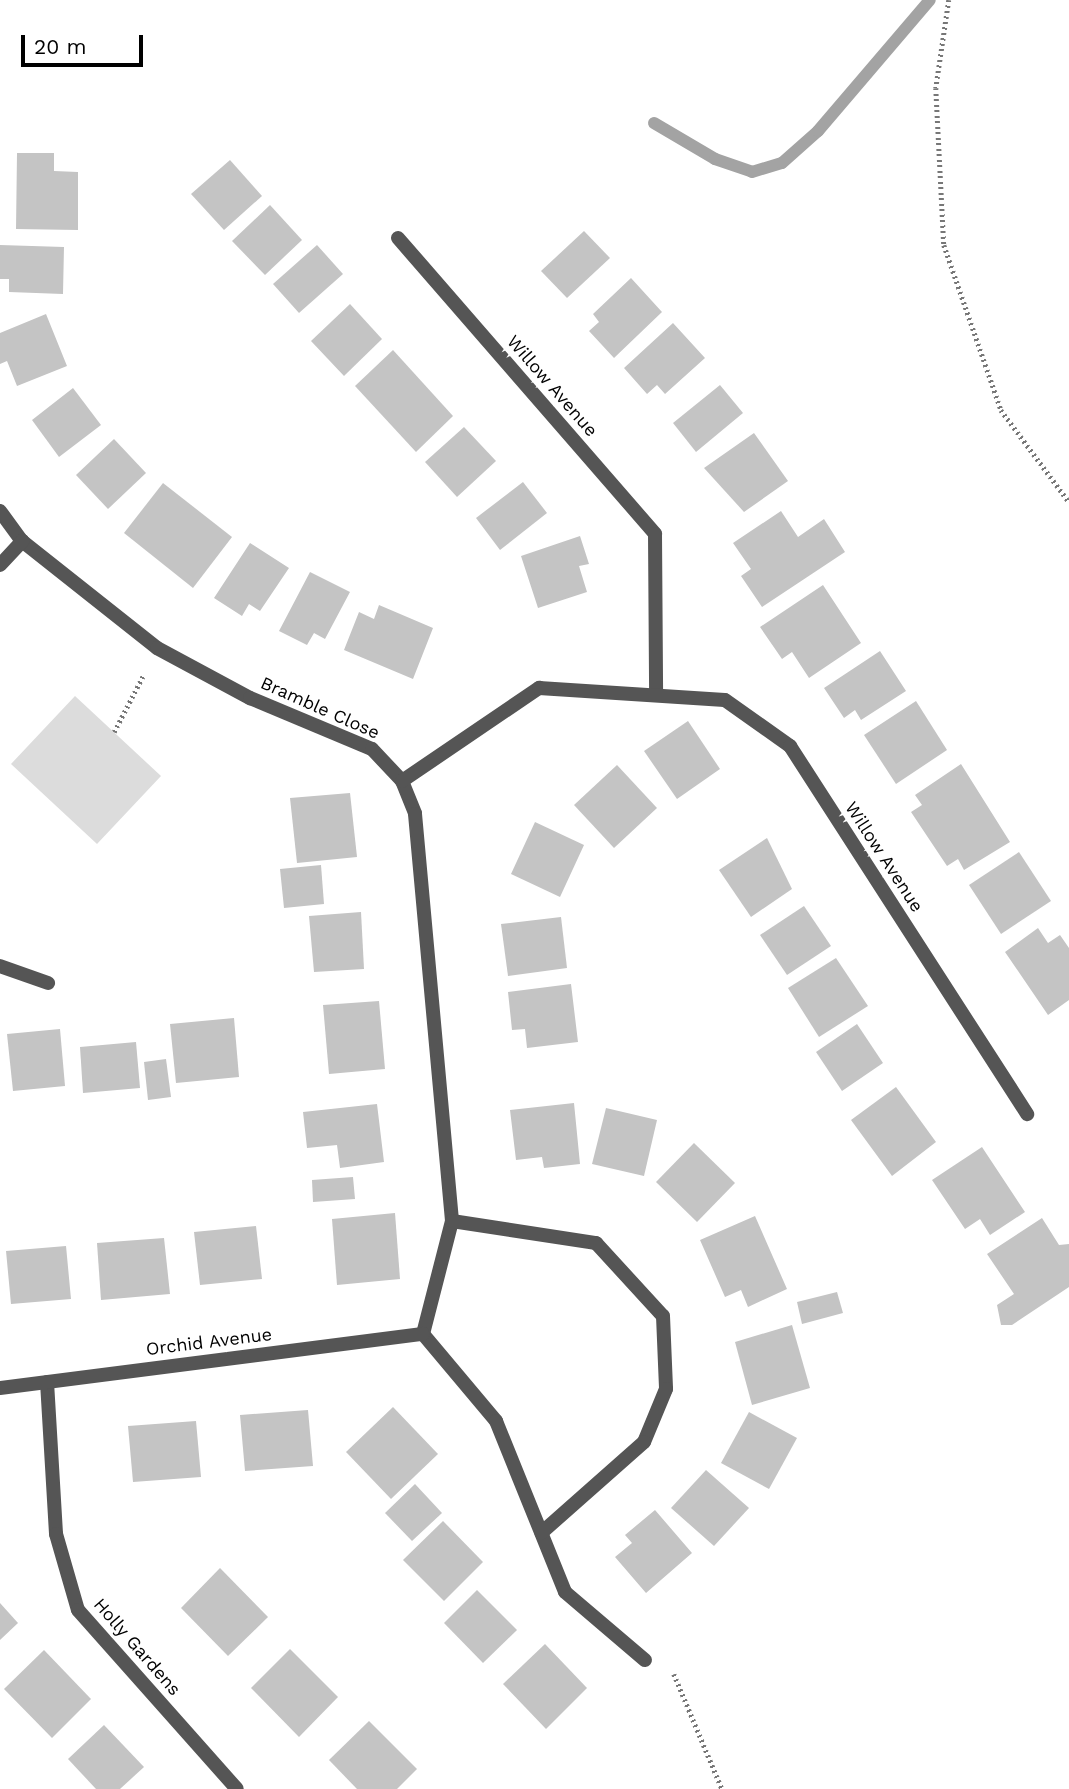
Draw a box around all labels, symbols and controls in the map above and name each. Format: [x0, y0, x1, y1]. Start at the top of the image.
scale bar [24, 21, 147, 65]
text: 20 m [34, 34, 86, 59]
street label: Willow Avenue [502, 330, 602, 442]
street label: Bramble Close [257, 672, 383, 744]
street label: Willow Avenue [840, 797, 928, 917]
street label: Orchid Avenue [144, 1324, 274, 1360]
street label: Holly Gardens [89, 1594, 185, 1700]

